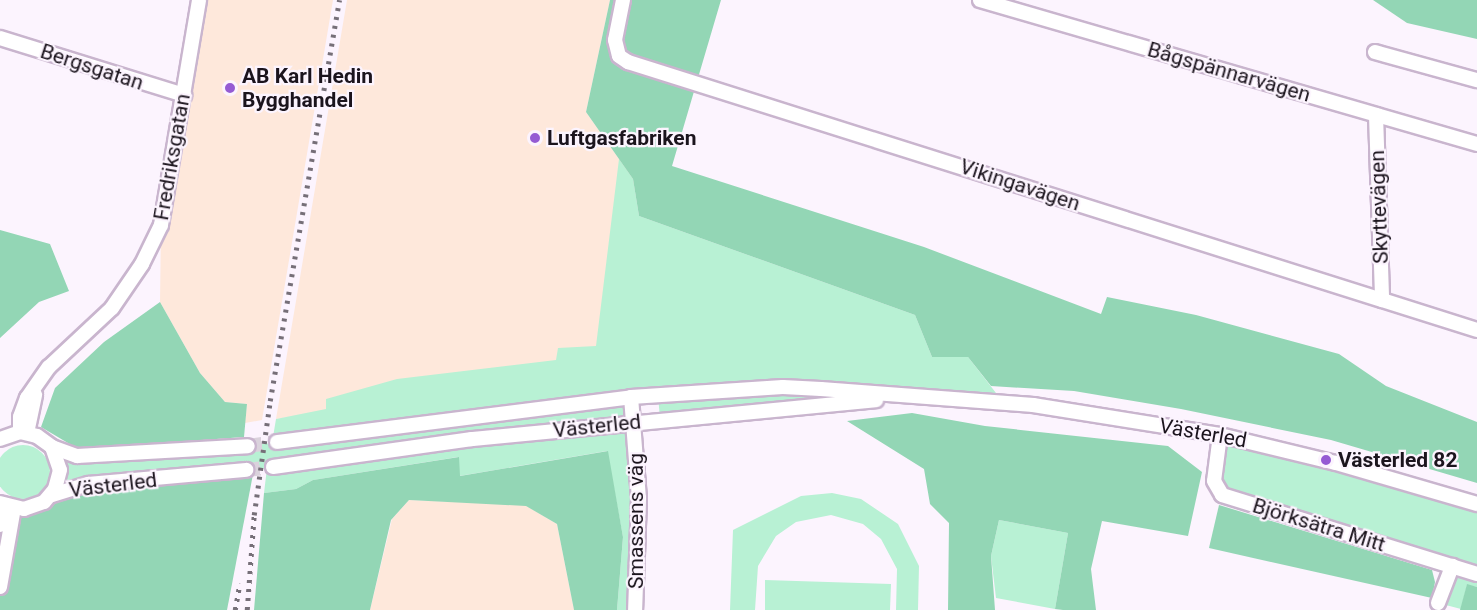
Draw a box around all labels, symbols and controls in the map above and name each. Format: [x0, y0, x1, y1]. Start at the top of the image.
street label: Bågspännarvägen [1145, 37, 1313, 107]
street label: Bergsgatan [37, 39, 147, 95]
place label: AB Karl Hedin Bygghandel [242, 63, 373, 113]
marker: AB Karl Hedin Bygghandel [223, 81, 237, 95]
street label: Fredriksgatan [148, 92, 196, 222]
place label: Luftgasfabriken [547, 125, 696, 151]
marker: Luftgasfabriken [528, 131, 542, 145]
street label: Skyttevägen [1364, 150, 1394, 264]
street label: Vikingavägen [957, 154, 1083, 216]
street label: Västerled [552, 409, 642, 443]
street label: Västerled [1157, 413, 1249, 453]
place label: Västerled 82 [1338, 447, 1457, 473]
street label: Smassens väg [623, 453, 649, 589]
marker: Västerled 82 [1319, 453, 1333, 467]
street label: Västerled [68, 467, 158, 503]
street label: Björksätra Mitt [1250, 493, 1388, 557]

